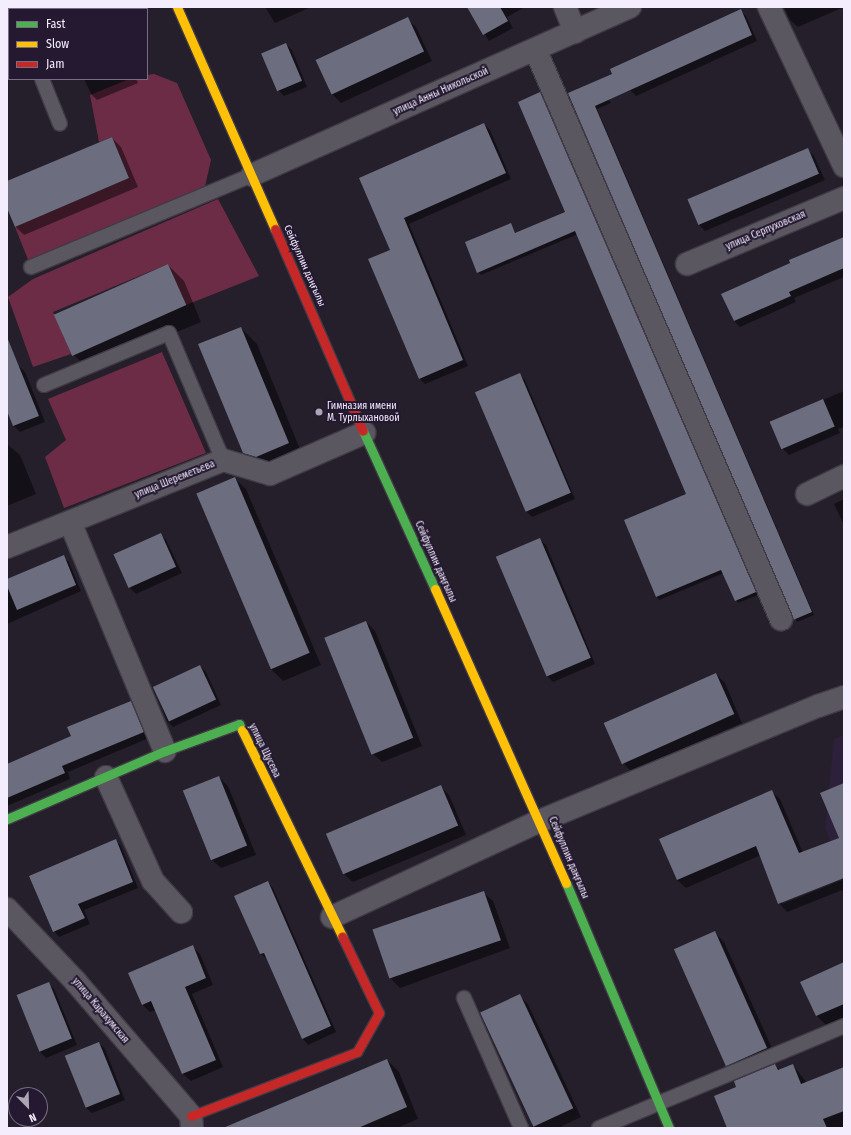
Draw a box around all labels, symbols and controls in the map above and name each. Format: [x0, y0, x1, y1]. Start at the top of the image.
legend [8, 8, 148, 80]
text: Fast [46, 17, 65, 31]
text: Slow [46, 37, 69, 51]
text: Jam [46, 57, 64, 71]
street label: улица Анны Никольской [392, 66, 490, 118]
street label: улица Серпуховская [724, 209, 808, 253]
street label: Сейфуллин даңғылы [281, 223, 327, 309]
place label: Гимназия имени М. Турлыхановой [327, 400, 400, 424]
marker: Гимназия имени М. Турлыхановой [314, 407, 324, 417]
street label: улица Шереметьева [133, 458, 217, 502]
street label: Сейфуллин даңғылы [412, 519, 458, 605]
street label: улица Щусева [246, 722, 282, 780]
street label: Сейфуллин даңғылы [545, 815, 591, 901]
street label: улица Каракумская [69, 976, 131, 1046]
north arrow [8, 1087, 48, 1127]
text: N [27, 1110, 38, 1125]

